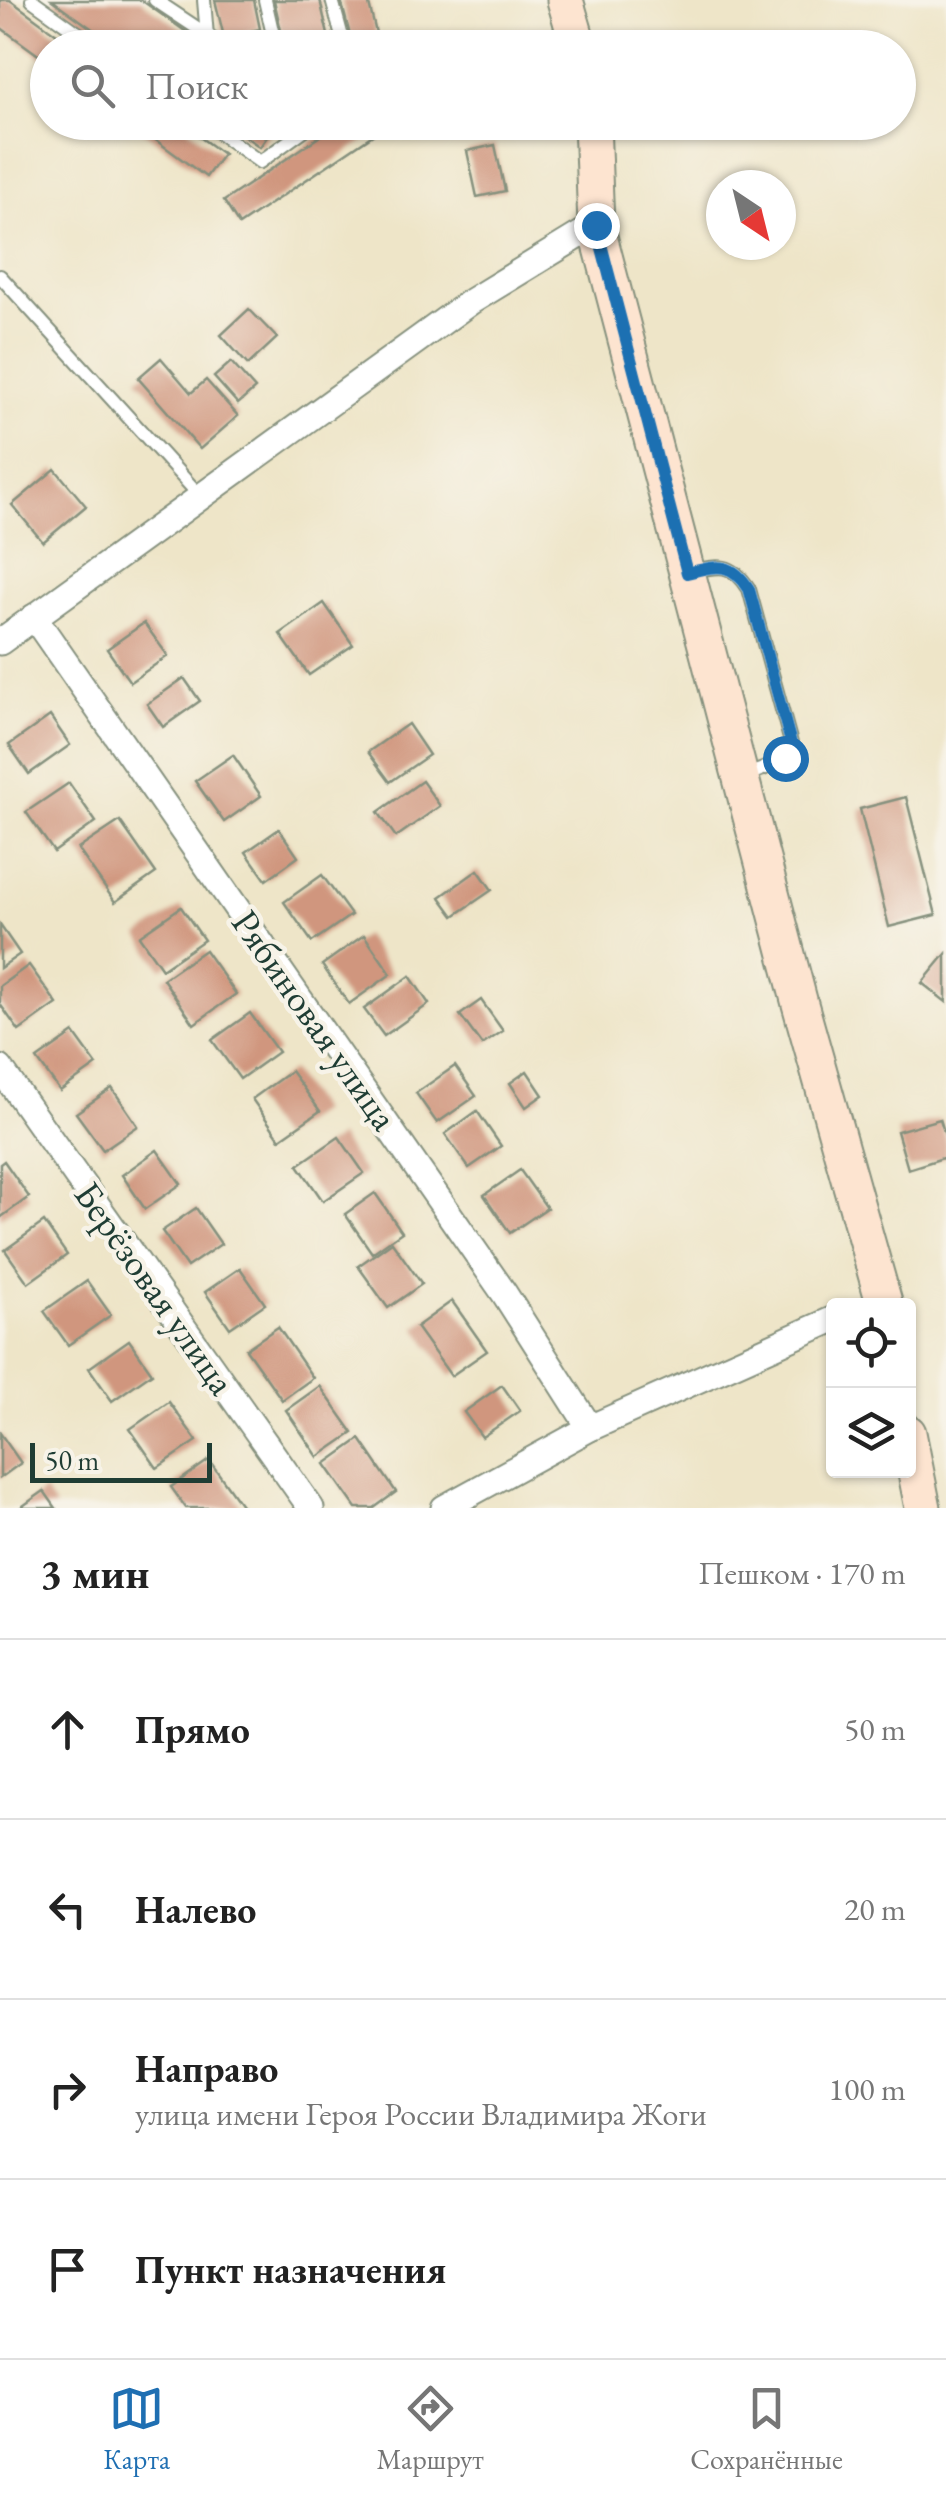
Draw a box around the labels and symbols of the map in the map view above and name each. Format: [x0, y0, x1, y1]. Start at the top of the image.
north arrow [706, 170, 796, 260]
route end [574, 203, 620, 249]
route start [763, 736, 809, 782]
street label: Рябиновая улица [221, 900, 410, 1140]
street label: Берёзовая улица [64, 1171, 248, 1405]
scale bar [30, 1438, 212, 1482]

